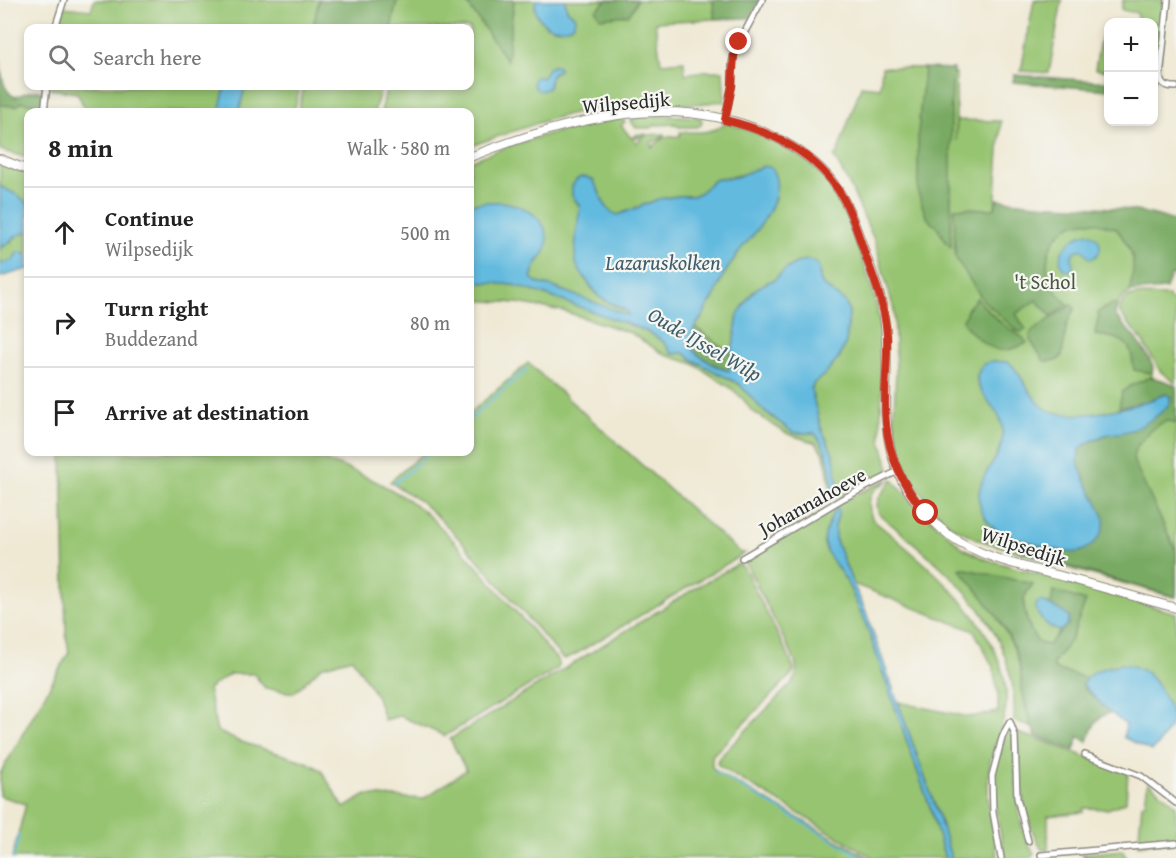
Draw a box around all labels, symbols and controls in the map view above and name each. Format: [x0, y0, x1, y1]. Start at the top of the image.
map controls [1104, 18, 1158, 126]
button: + [1104, 18, 1158, 72]
search box [24, 24, 474, 90]
route end [725, 28, 751, 54]
icon: search [45, 41, 78, 74]
text: Search here [93, 41, 202, 73]
button: − [1104, 72, 1158, 126]
street label: Wilpsedijk [581, 84, 672, 120]
text: 8 min [48, 128, 113, 167]
text: Walk · 580 m [347, 133, 450, 162]
text: Continue [105, 202, 194, 234]
icon: ahead [48, 216, 81, 249]
text: 500 m [400, 218, 450, 247]
text: Wilpsedijk [105, 234, 193, 263]
water label: Lazaruskolken [604, 247, 721, 278]
park label: 't Schol [1014, 267, 1076, 296]
text: Turn right [105, 292, 208, 324]
water label: Oude IJssel Wilp [642, 299, 768, 389]
icon: right [48, 306, 81, 339]
text: 80 m [410, 308, 450, 337]
text: Buddezand [105, 324, 198, 353]
icon: arrive [48, 396, 81, 429]
text: Arrive at destination [105, 396, 309, 428]
street label: Johannahoeve [750, 460, 871, 544]
route start [912, 499, 938, 525]
street label: Wilpsedijk [978, 519, 1071, 574]

